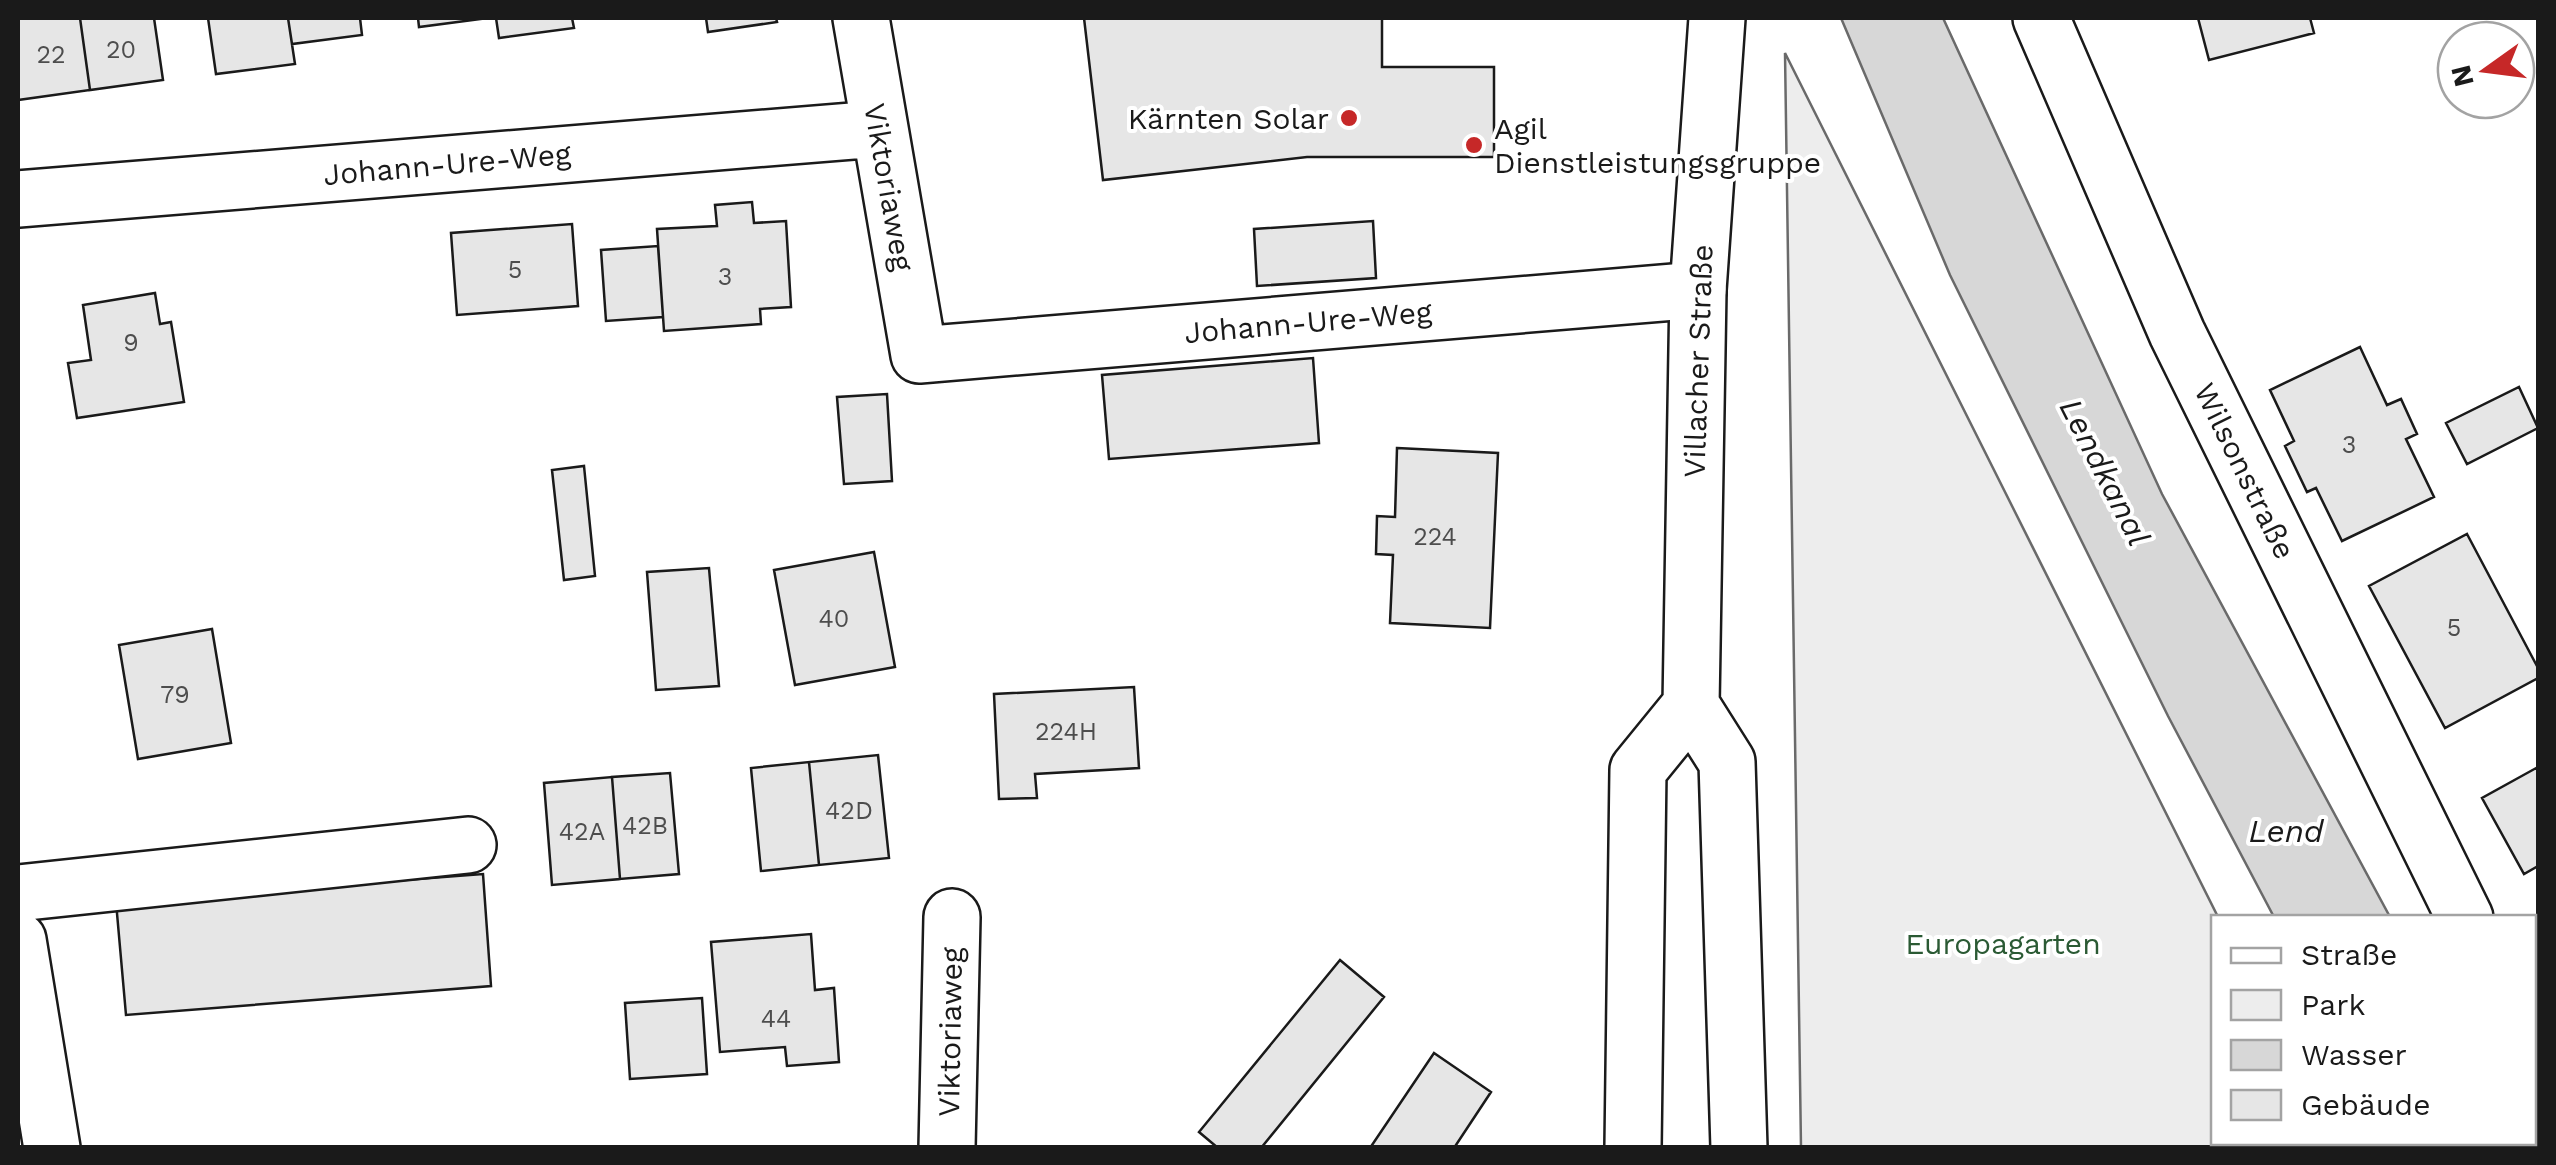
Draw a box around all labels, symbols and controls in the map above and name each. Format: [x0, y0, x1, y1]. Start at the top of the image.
north arrow [2436, 20, 2536, 120]
house number: 20 [106, 35, 136, 64]
house number: 22 [36, 40, 66, 69]
text: N [2444, 62, 2481, 90]
street label: Viktoriaweg [857, 100, 921, 274]
place label: Kärnten Solar [1128, 101, 1329, 136]
marker: Kärnten Solar [1338, 107, 1360, 129]
place label: Agil Dienstleistungsgruppe [1494, 111, 1821, 180]
marker: Agil Dienstleistungsgruppe [1463, 134, 1485, 156]
street label: Johann-Ure-Weg [322, 136, 572, 192]
street label: Villacher Straße [1676, 244, 1720, 478]
house number: 5 [508, 255, 522, 284]
house number: 3 [718, 262, 732, 291]
street label: Johann-Ure-Weg [1183, 294, 1433, 350]
house number: 9 [123, 328, 139, 357]
street label: Wilsonstraße [2187, 377, 2303, 565]
water label: Lendkanal [2052, 392, 2158, 552]
house number: 3 [2342, 430, 2356, 459]
house number: 224 [1413, 522, 1457, 551]
house number: 40 [819, 604, 849, 633]
house number: 5 [2447, 613, 2461, 642]
house number: 79 [160, 680, 190, 709]
house number: 224H [1035, 717, 1097, 746]
house number: 42D [825, 796, 873, 825]
house number: 42B [622, 811, 668, 840]
water label: Lend [2248, 812, 2325, 850]
house number: 42A [559, 817, 605, 846]
legend [2211, 915, 2536, 1145]
park label: Europagarten [1905, 926, 2101, 961]
text: Straße [2301, 937, 2397, 972]
street label: Viktoriaweg [931, 947, 969, 1117]
text: Park [2301, 987, 2366, 1022]
house number: 44 [761, 1004, 791, 1033]
text: Wasser [2301, 1037, 2407, 1072]
text: Gebäude [2301, 1087, 2430, 1122]

